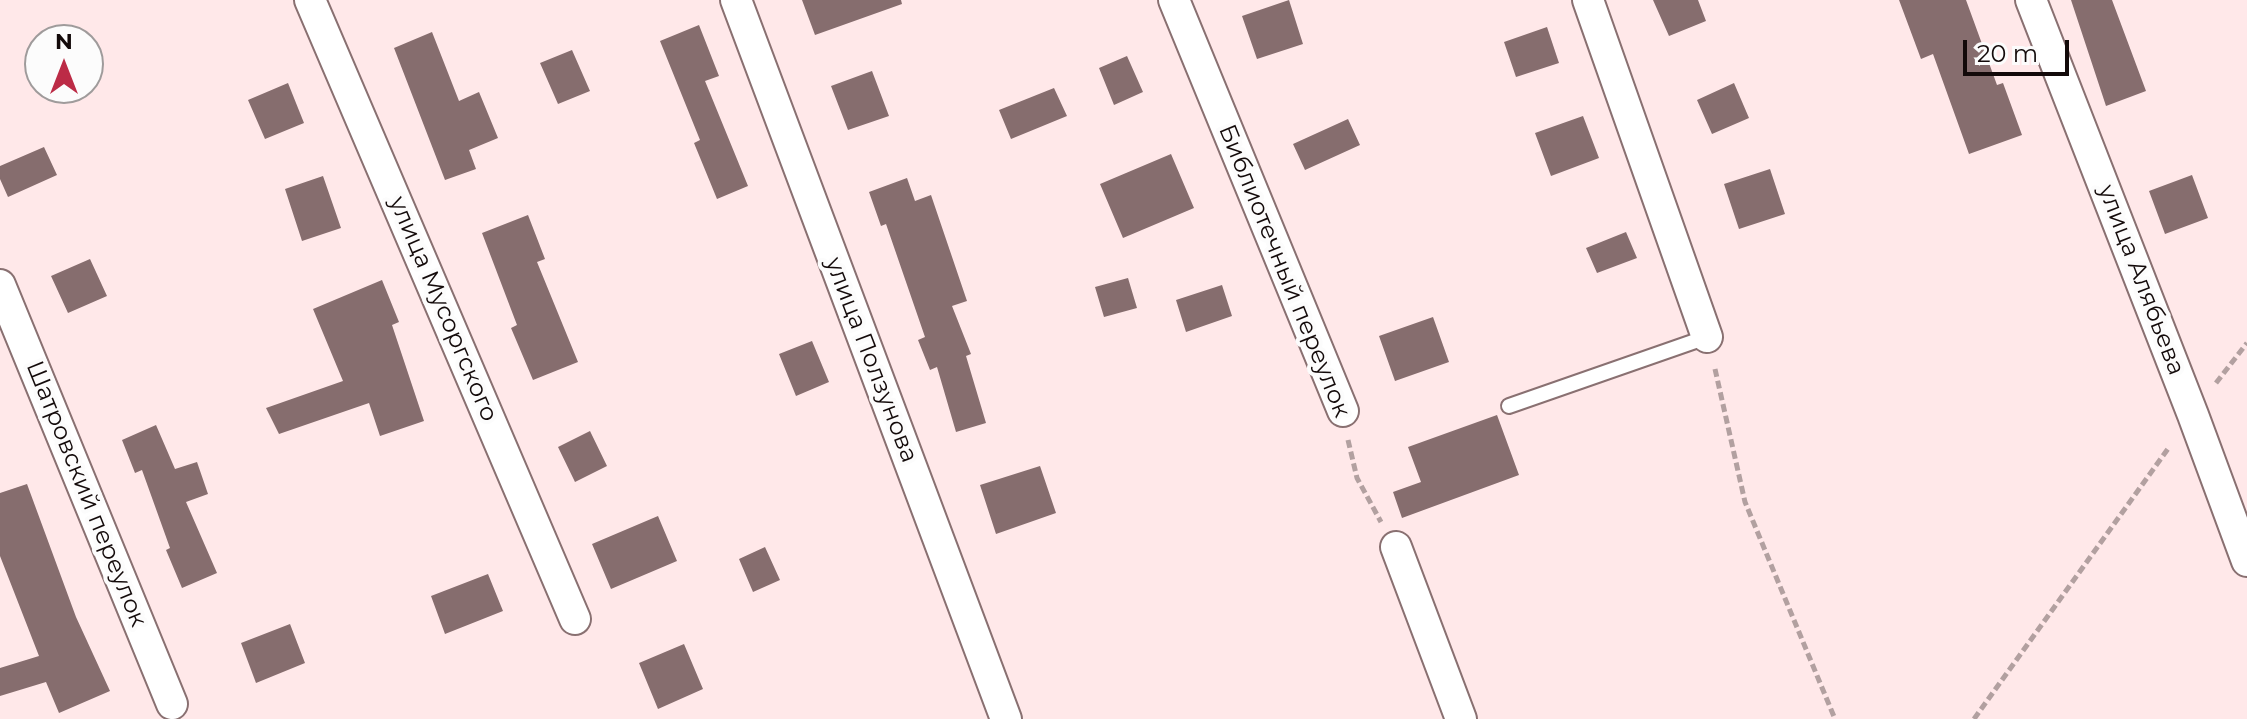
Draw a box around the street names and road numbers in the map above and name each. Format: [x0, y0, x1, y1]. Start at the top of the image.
street label: Библиотечный переулок [1212, 120, 1356, 422]
street label: улица Алябьева [2091, 181, 2191, 379]
street label: улица Мусоргского [383, 192, 503, 426]
street label: улица Ползунова [819, 253, 923, 467]
street label: Шатровский переулок [19, 357, 153, 631]

